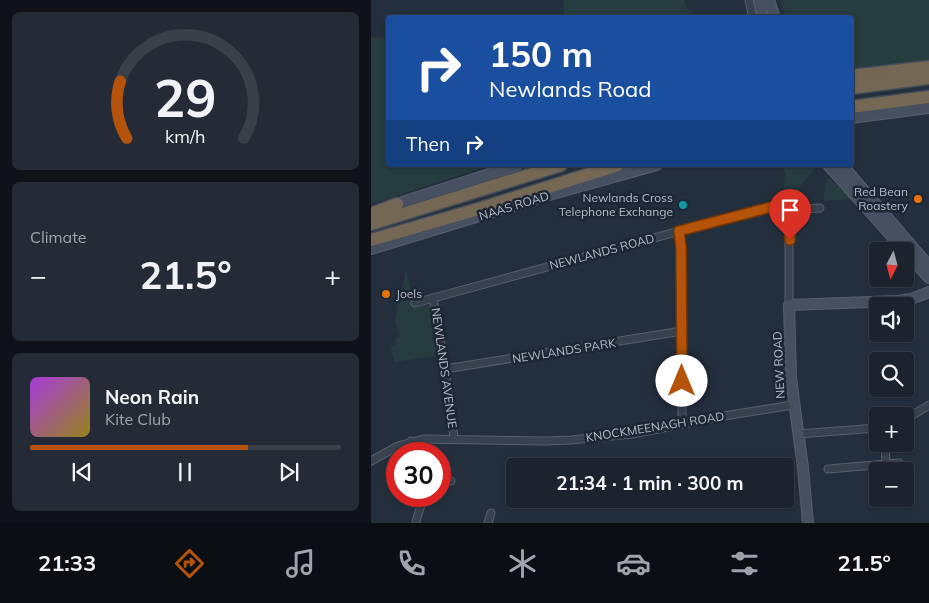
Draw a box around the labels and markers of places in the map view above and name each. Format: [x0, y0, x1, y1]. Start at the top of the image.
place label: Red Bean Roastery [854, 184, 909, 213]
pin [769, 189, 811, 240]
place label: Newlands Cross Telephone Exchange [559, 190, 673, 219]
marker: Red Bean Roastery [912, 193, 924, 205]
marker: Newlands Cross Telephone Exchange [677, 199, 689, 211]
place label: Joels [396, 286, 422, 301]
marker: Joels [380, 288, 392, 300]

